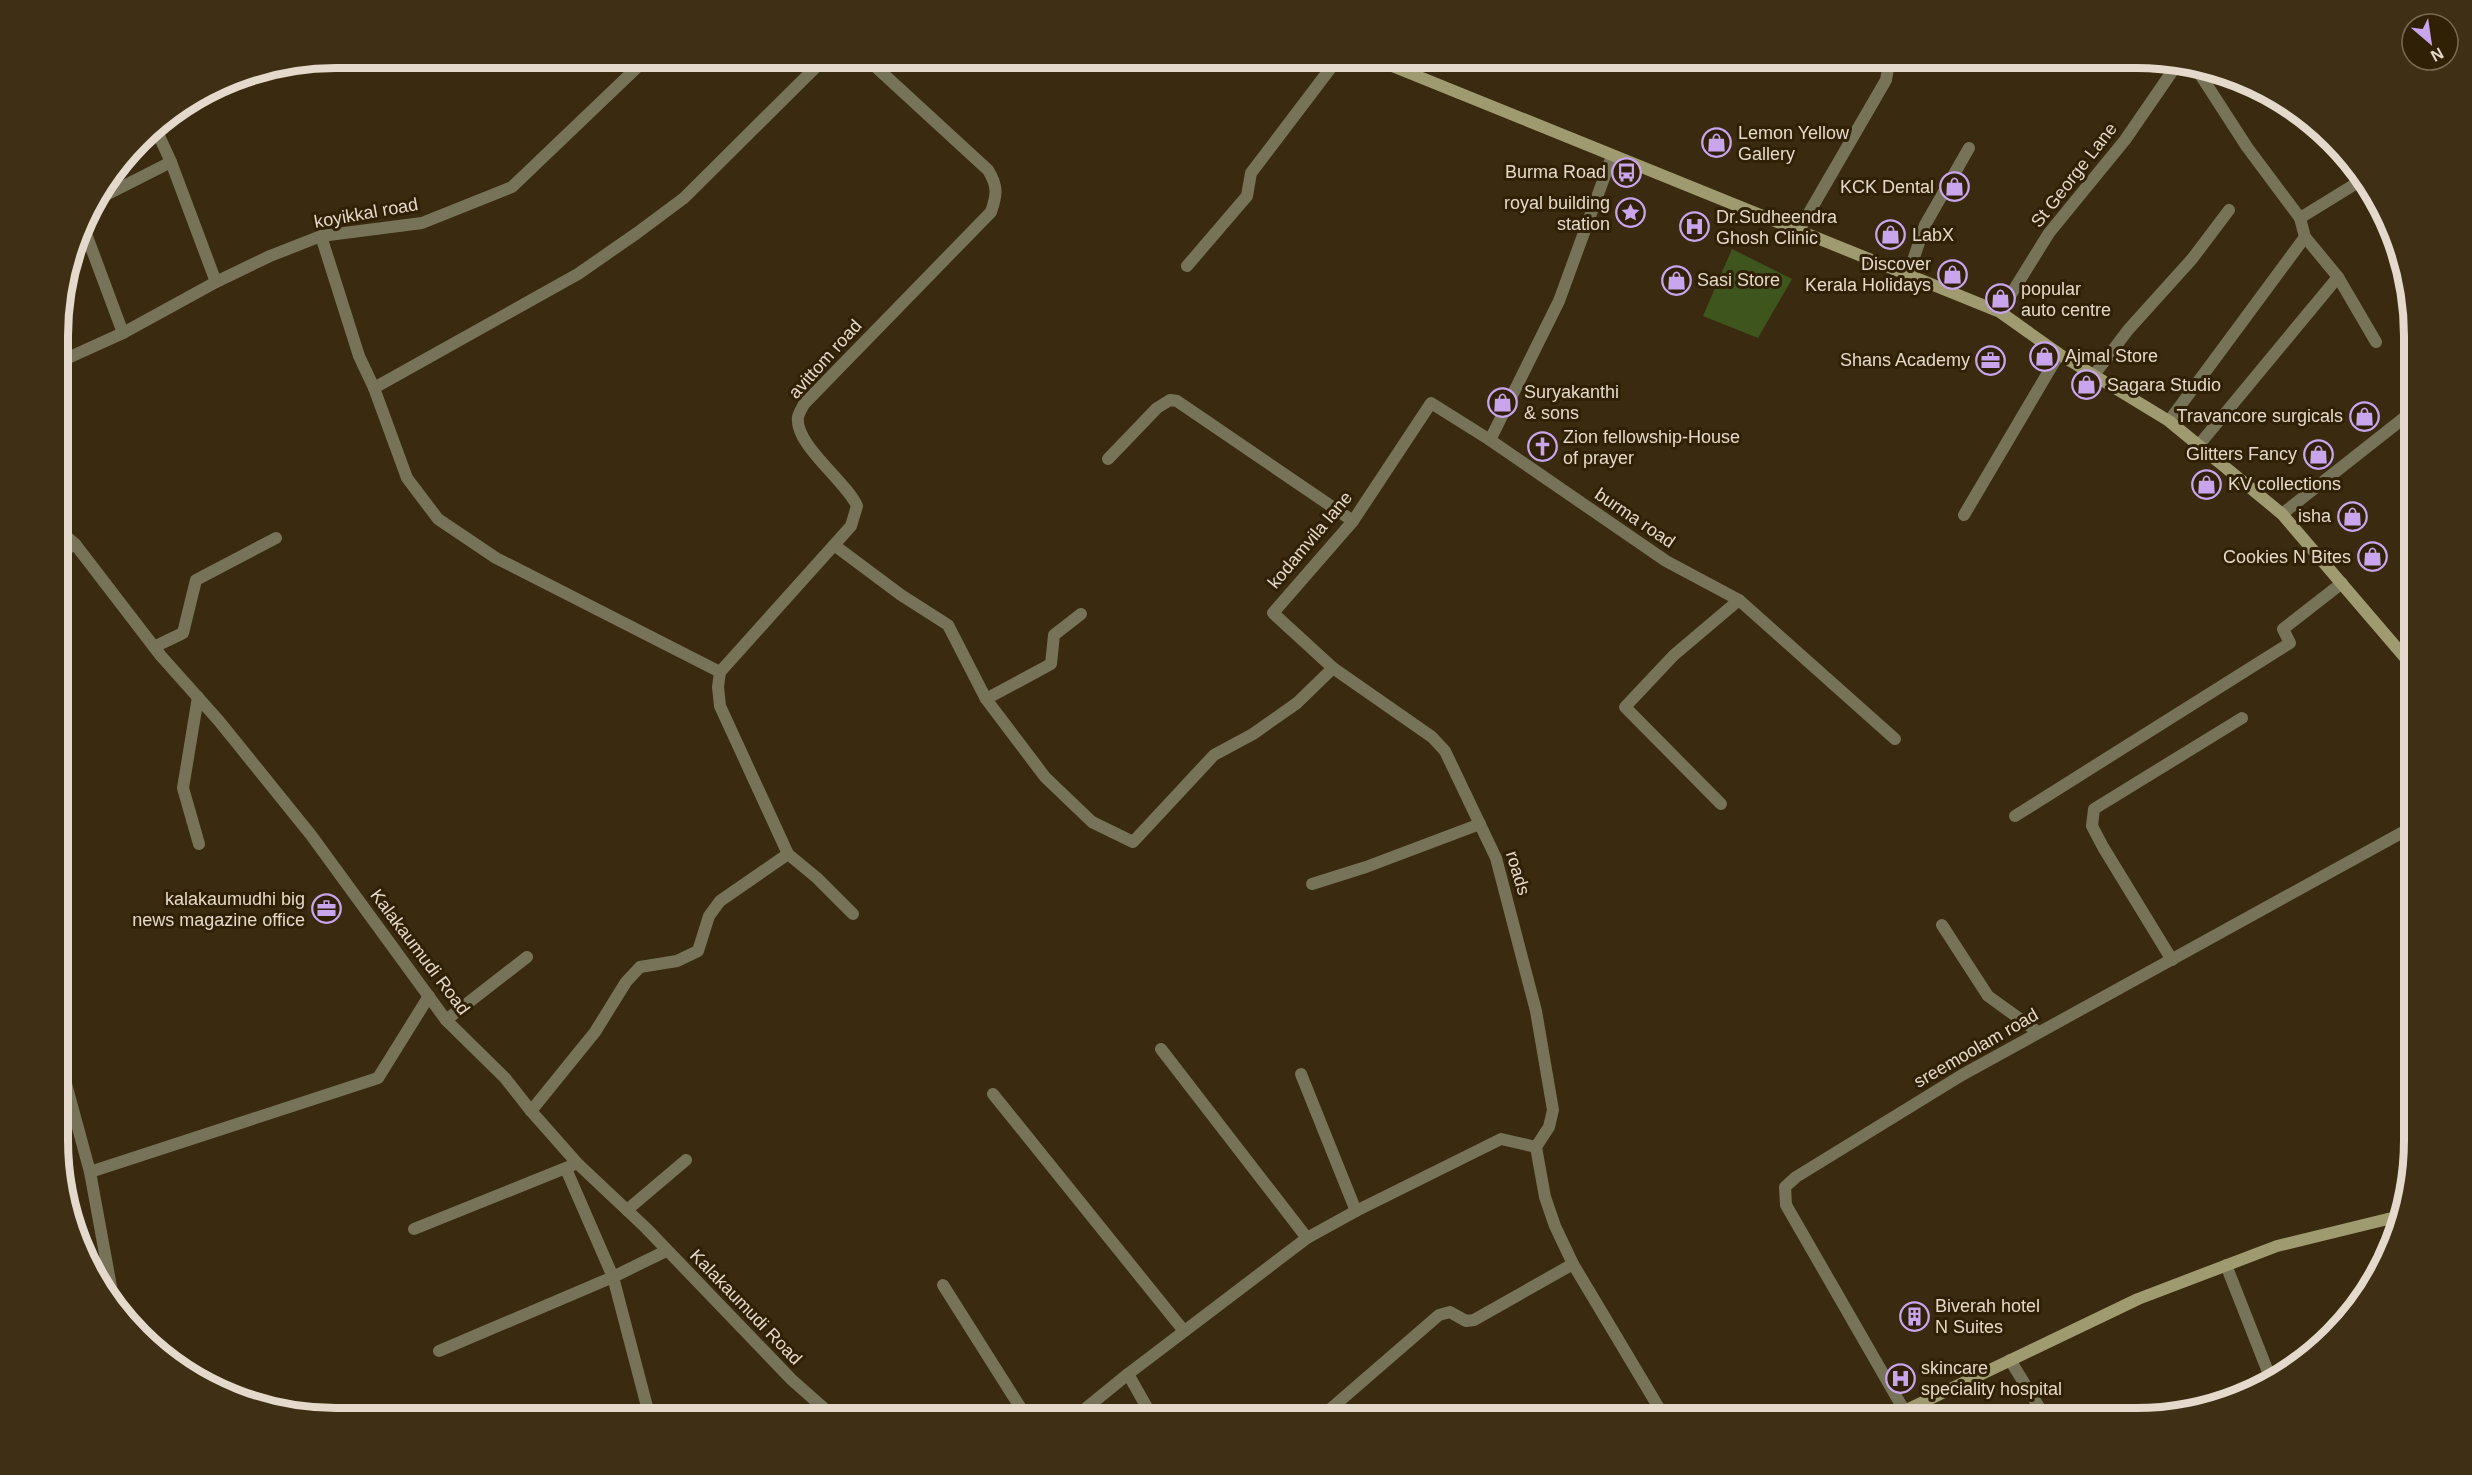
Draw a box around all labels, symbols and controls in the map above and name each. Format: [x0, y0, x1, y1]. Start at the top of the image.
north arrow [2400, 12, 2460, 72]
text: N [2428, 44, 2446, 65]
street label: St George Lane [2027, 119, 2121, 231]
place label: Lemon Yellow Gallery [1738, 123, 1850, 164]
shop icon: Lemon Yellow Gallery [1701, 127, 1733, 159]
bus stop icon: Burma Road [1611, 156, 1643, 188]
place label: Burma Road [1505, 162, 1606, 182]
shop icon: KCK Dental [1939, 171, 1971, 203]
place label: KCK Dental [1840, 177, 1934, 197]
place label: royal building station [1504, 193, 1610, 234]
street label: koyikkal road [313, 194, 419, 232]
place icon: royal building station [1615, 197, 1647, 229]
place label: Dr.Sudheendra Ghosh Clinic [1716, 207, 1838, 248]
hospital icon: Dr.Sudheendra Ghosh Clinic [1679, 211, 1711, 243]
shop icon: LabX [1875, 219, 1907, 251]
place label: LabX [1912, 225, 1954, 245]
place label: Discover Kerala Holidays [1805, 254, 1931, 295]
shop icon: Discover Kerala Holidays [1936, 258, 1968, 290]
shop icon: Sasi Store [1660, 264, 1692, 296]
place label: Sasi Store [1697, 270, 1780, 290]
place label: popular auto centre [2021, 279, 2111, 320]
shop icon: popular auto centre [1984, 283, 2016, 315]
street label: avittom road [784, 316, 866, 402]
shop icon: Ajmal Store [2028, 340, 2060, 372]
office icon: Shans Academy [1975, 344, 2007, 376]
place label: Ajmal Store [2065, 346, 2158, 366]
place label: Shans Academy [1840, 350, 1970, 370]
shop icon: Sagara Studio [2070, 369, 2102, 401]
place label: Sagara Studio [2107, 375, 2221, 395]
place label: Suryakanthi & sons [1524, 382, 1619, 423]
shop icon: Suryakanthi & sons [1487, 386, 1519, 418]
shop icon: Travancore surgicals [2348, 400, 2380, 432]
place label: Travancore surgicals [2177, 406, 2343, 426]
place label: Zion fellowship-House of prayer [1563, 427, 1740, 468]
church icon: Zion fellowship-House of prayer [1526, 431, 1558, 463]
shop icon: Glitters Fancy [2302, 438, 2334, 470]
place label: Glitters Fancy [2186, 444, 2297, 464]
shop icon: KV collections [2191, 468, 2223, 500]
place label: KV collections [2228, 474, 2341, 494]
street label: burma road [1591, 484, 1679, 552]
street label: kodamvila lane [1264, 488, 1356, 592]
shop icon: isha [2336, 500, 2368, 532]
place label: isha [2298, 506, 2332, 526]
shop icon: Cookies N Bites [2356, 541, 2388, 573]
place label: Cookies N Bites [2223, 547, 2351, 567]
street label: roads [1502, 849, 1534, 897]
street label: Kalakaumudi Road [366, 885, 474, 1019]
place label: kalakaumudhi big news magazine office [132, 889, 305, 930]
office icon: kalakaumudhi big news magazine office [310, 893, 342, 925]
street label: sreemoolam road [1910, 1004, 2042, 1092]
street label: Kalakaumudi Road [686, 1245, 806, 1369]
place label: Biverah hotel N Suites [1935, 1296, 2040, 1337]
building icon: Biverah hotel N Suites [1898, 1300, 1930, 1332]
place label: skincare speciality hospital [1921, 1358, 2062, 1399]
hospital icon: skincare speciality hospital [1884, 1362, 1916, 1394]

